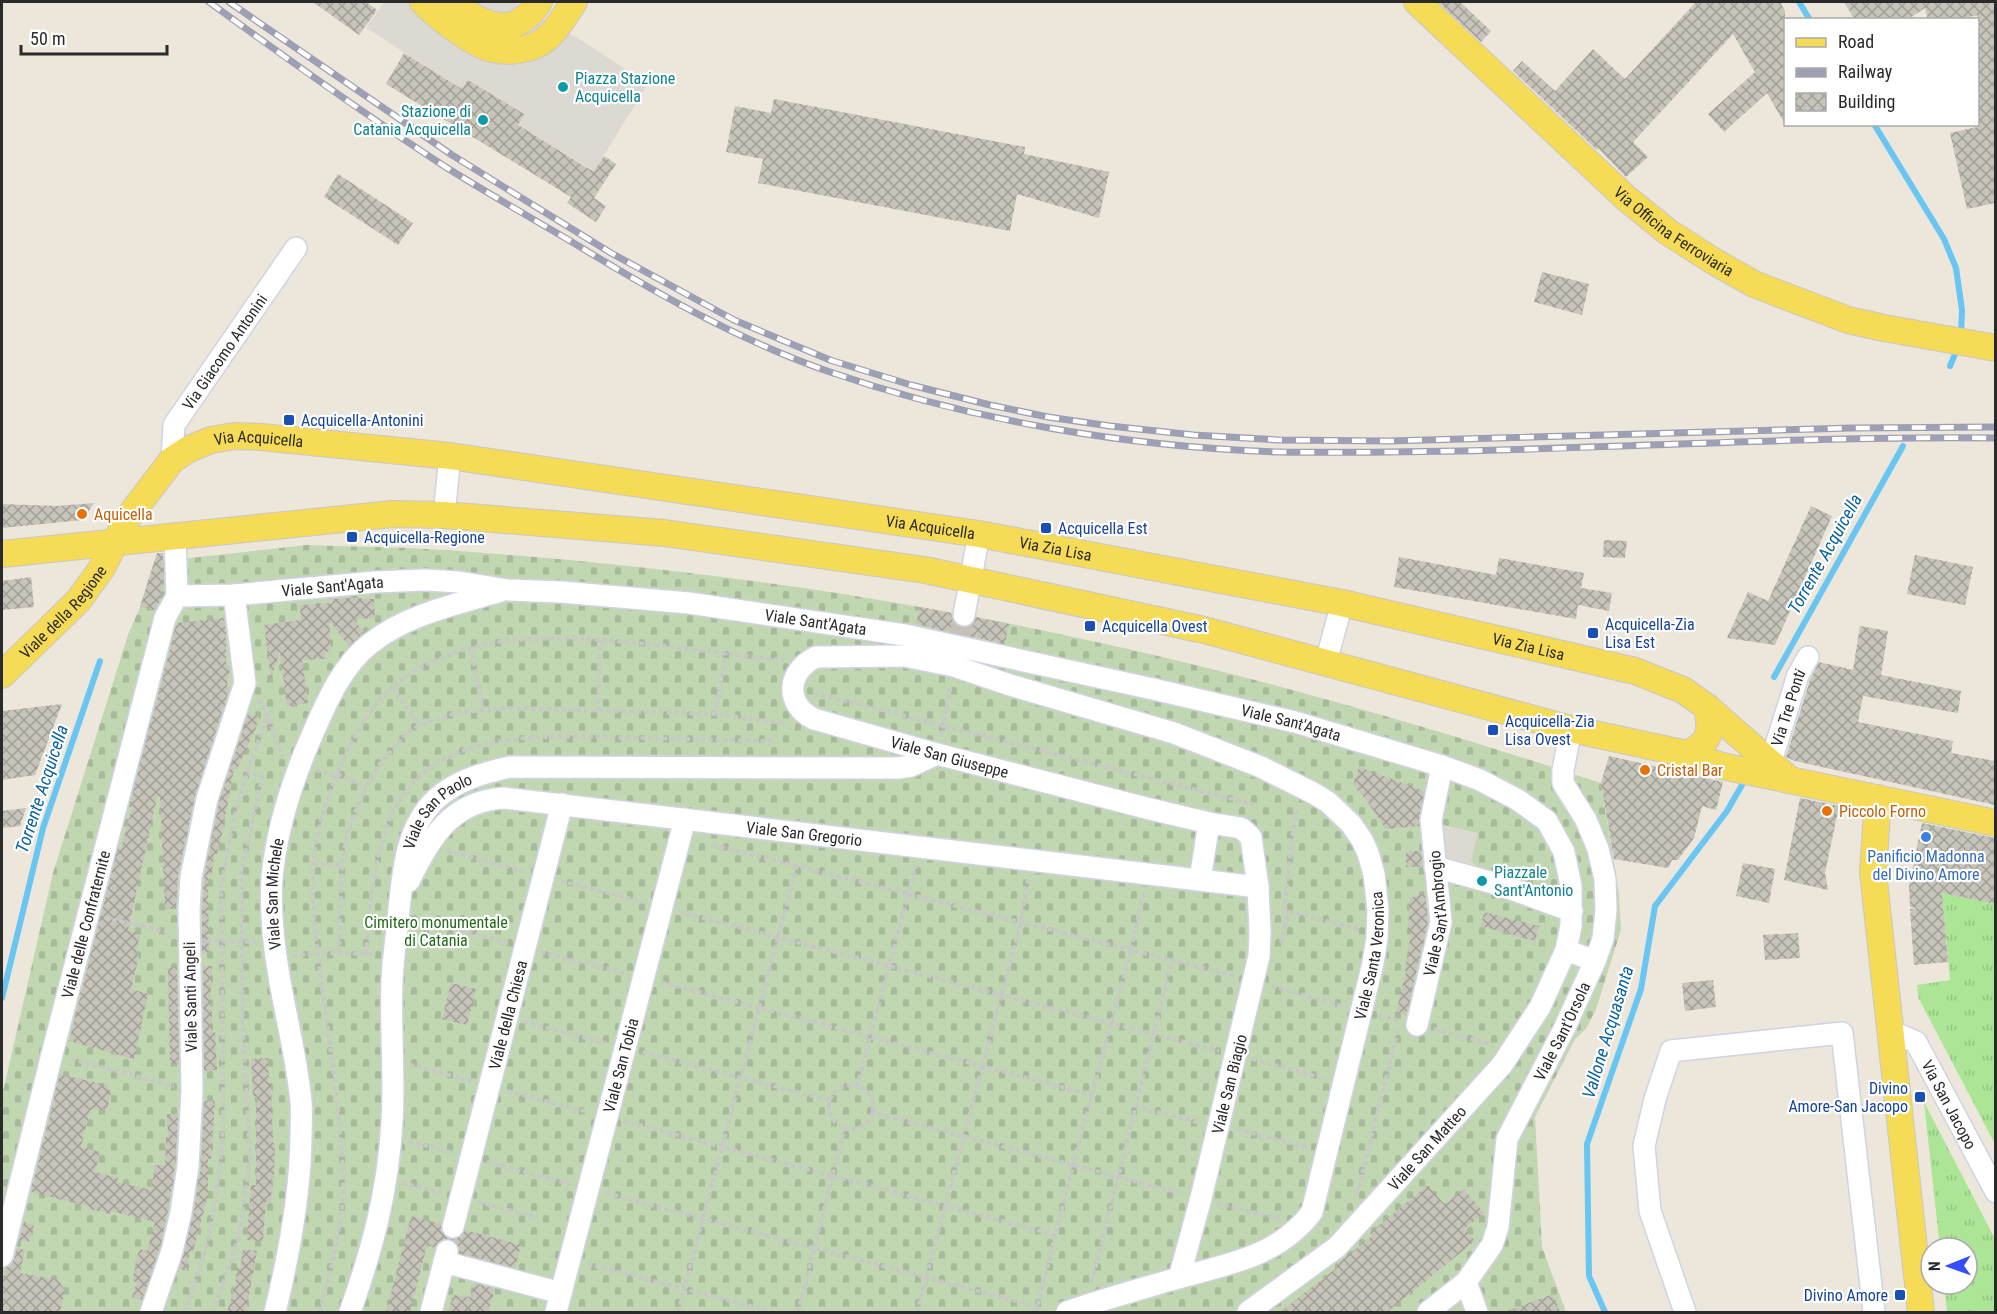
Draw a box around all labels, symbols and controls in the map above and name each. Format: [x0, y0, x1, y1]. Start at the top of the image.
scale bar [21, 18, 166, 56]
legend [1784, 18, 1979, 126]
text: 50 m [30, 28, 65, 49]
text: Road [1838, 31, 1874, 52]
text: Railway [1838, 61, 1893, 82]
place label: Piazza Stazione Acquicella [575, 69, 675, 106]
marker: Piazza Stazione Acquicella [556, 80, 570, 94]
text: Building [1838, 91, 1895, 112]
place label: Stazione di Catania Acquicella [353, 102, 471, 139]
marker: Stazione di Catania Acquicella [476, 113, 490, 127]
street label: Via Officina Ferroviaria [1610, 183, 1737, 281]
street label: Via Giacomo Antonini [178, 291, 271, 414]
place label: Acquicella-Antonini [301, 411, 423, 430]
marker: Acquicella-Antonini [282, 413, 296, 427]
street label: Via Acquicella [212, 427, 304, 451]
water label: Torrente Acquicella [1783, 490, 1866, 617]
place label: Aquicella [94, 505, 153, 524]
marker: Aquicella [75, 507, 89, 521]
street label: Via Acquicella [884, 511, 976, 543]
place label: Acquicella Est [1058, 519, 1148, 538]
marker: Acquicella Est [1039, 521, 1053, 535]
place label: Acquicella-Regione [364, 528, 485, 547]
marker: Acquicella-Regione [345, 530, 359, 544]
street label: Via Zia Lisa [1017, 533, 1093, 565]
street label: Viale della Regione [16, 562, 111, 663]
street label: Viale Sant'Agata [281, 573, 384, 601]
street label: Viale Sant'Agata [764, 605, 868, 639]
place label: Acquicella-Zia Lisa Est [1605, 615, 1695, 652]
place label: Acquicella Ovest [1102, 617, 1208, 636]
marker: Acquicella Ovest [1083, 619, 1097, 633]
marker: Acquicella-Zia Lisa Est [1586, 626, 1600, 640]
street label: Via Zia Lisa [1490, 629, 1566, 664]
street label: Via Tre Ponti [1767, 665, 1810, 749]
street label: Viale Sant'Agata [1239, 701, 1343, 745]
place label: Acquicella-Zia Lisa Ovest [1505, 712, 1595, 749]
water label: Torrente Acquicella [11, 722, 72, 856]
marker: Acquicella-Zia Lisa Ovest [1486, 723, 1500, 737]
street label: Viale San Giuseppe [888, 732, 1010, 782]
place label: Cristal Bar [1657, 761, 1723, 780]
marker: Cristal Bar [1638, 763, 1652, 777]
street label: Viale San Paolo [399, 770, 475, 852]
place label: Piccolo Forno [1839, 802, 1926, 821]
marker: Piccolo Forno [1820, 804, 1834, 818]
street label: Viale San Gregorio [745, 818, 863, 850]
marker: Panificio Madonna del Divino Amore [1919, 830, 1933, 844]
street label: Viale San Michele [262, 836, 288, 951]
place label: Panificio Madonna del Divino Amore [1867, 847, 1985, 884]
street label: Viale delle Confraternite [58, 849, 114, 1000]
street label: Viale Sant'Ambrogio [1420, 850, 1452, 978]
place label: Piazzale Sant'Antonio [1494, 863, 1573, 900]
marker: Piazzale Sant'Antonio [1475, 874, 1489, 888]
street label: Viale Santa Veronica [1350, 890, 1388, 1022]
park label: Cimitero monumentale di Catania [364, 913, 508, 950]
street label: Viale Santi Angeli [180, 942, 201, 1052]
street label: Viale della Chiesa [485, 958, 531, 1072]
water label: Vallone Acquasanta [1577, 963, 1638, 1101]
street label: Viale Sant'Orsola [1530, 979, 1594, 1084]
street label: Viale San Tobia [600, 1016, 643, 1115]
street label: Viale San Biagio [1208, 1032, 1251, 1136]
street label: Via San Jacopo [1917, 1057, 1980, 1152]
place label: Divino Amore-San Jacopo [1788, 1079, 1908, 1116]
marker: Divino Amore-San Jacopo [1913, 1090, 1927, 1104]
street label: Viale San Matteo [1384, 1102, 1470, 1194]
north arrow [1919, 1236, 1979, 1296]
text: N [1925, 1261, 1944, 1271]
place label: Divino Amore [1804, 1286, 1888, 1305]
marker: Divino Amore [1893, 1288, 1907, 1302]

